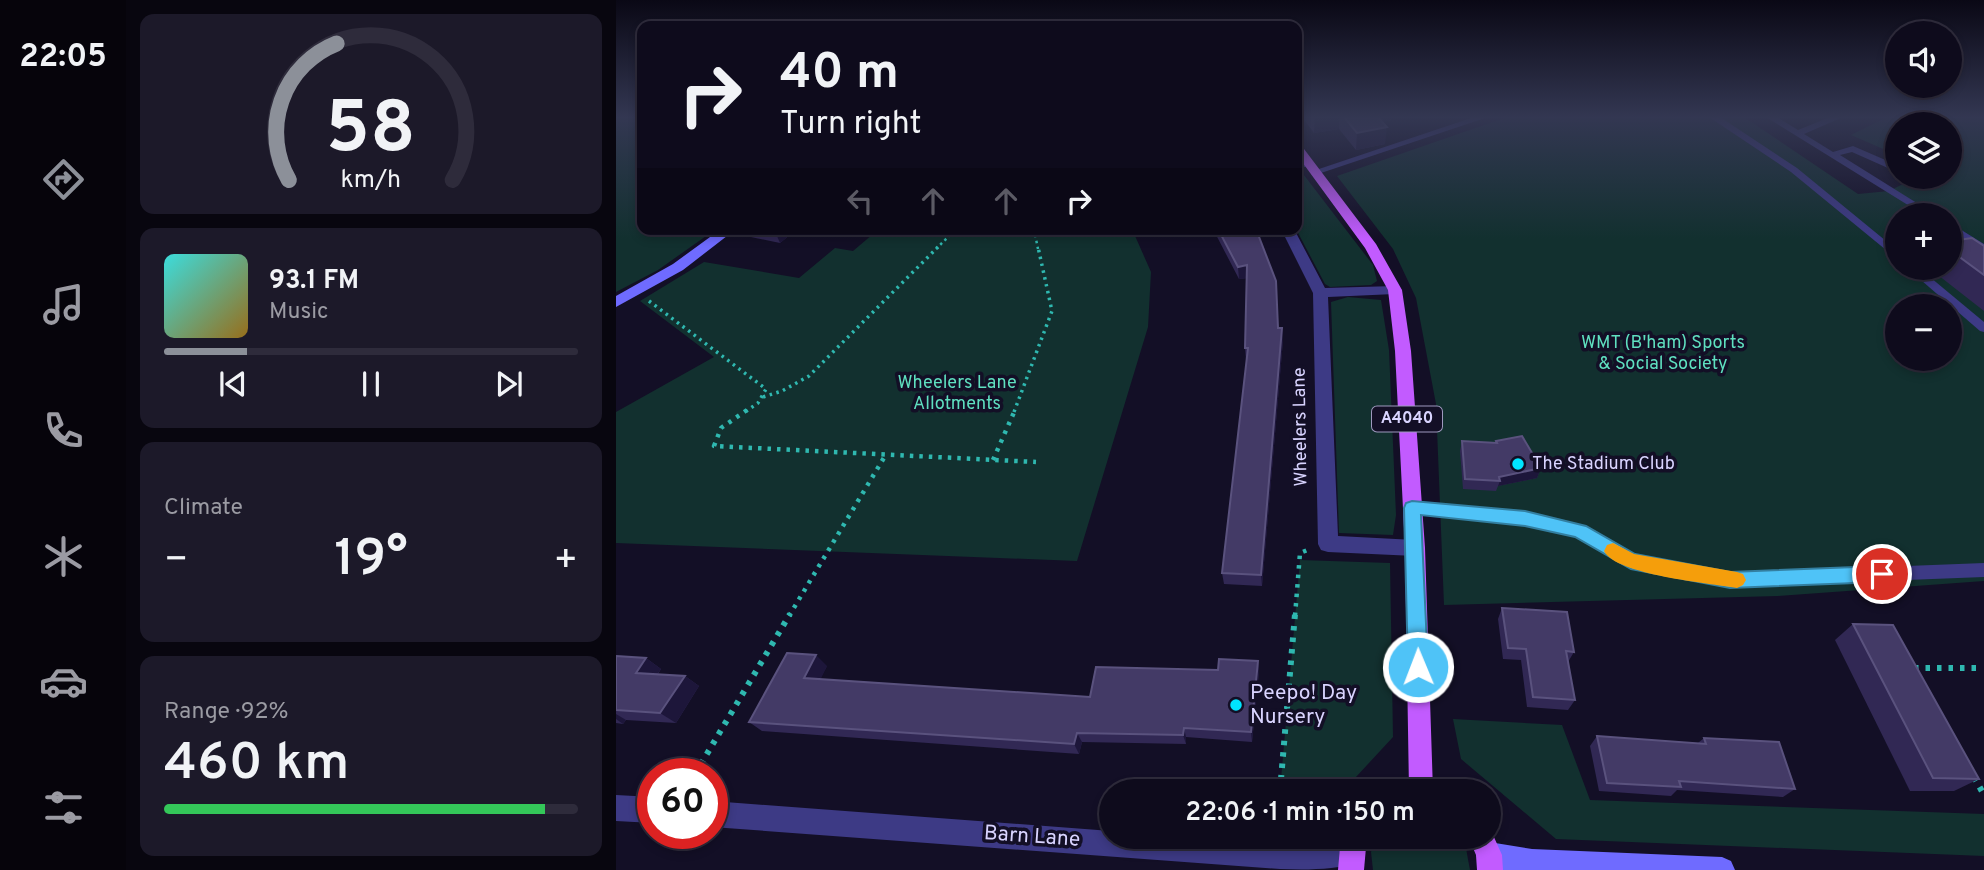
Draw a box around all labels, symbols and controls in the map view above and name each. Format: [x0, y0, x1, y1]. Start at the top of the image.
map controls [1885, 21, 1962, 371]
button: sound [1885, 21, 1962, 98]
text: 22:05 [19, 38, 107, 78]
text: 40 m [780, 44, 899, 106]
icon: right [665, 49, 756, 140]
text: 58 [326, 86, 416, 178]
text: Turn right [780, 105, 922, 145]
button: layers [1885, 112, 1962, 189]
icon: directions [39, 155, 88, 204]
text: km/h [341, 165, 401, 197]
icon: left [841, 182, 879, 220]
icon: ahead [914, 182, 952, 220]
icon: ahead [987, 182, 1025, 220]
icon: right [1060, 182, 1098, 220]
button: + [1885, 203, 1962, 280]
text: 93.1 FM [269, 265, 359, 298]
icon: music [39, 280, 88, 329]
button: − [1885, 294, 1962, 371]
text: Music [269, 298, 329, 327]
park label: WMT (B'ham) Sports & Social Society [1581, 332, 1745, 376]
icon: previous [214, 365, 252, 403]
icon: pause [352, 365, 390, 403]
icon: next [490, 365, 528, 403]
street label: Wheelers Lane [1288, 367, 1314, 487]
park label: Wheelers Lane Allotments [897, 372, 1017, 416]
icon: phone [39, 406, 88, 455]
road number: A4040 [1372, 406, 1442, 432]
place label: The Stadium Club [1532, 453, 1675, 476]
marker: The Stadium Club [1510, 456, 1526, 472]
text: Climate [164, 494, 243, 523]
text: 19° [334, 528, 408, 594]
icon: climate [39, 532, 88, 581]
text: − [164, 537, 189, 586]
text: + [553, 537, 578, 586]
pin [1852, 544, 1912, 604]
icon: arrive [1863, 555, 1901, 593]
position arrow [1381, 630, 1455, 704]
icon: car [39, 657, 88, 706]
place label: Peepo! Day Nursery [1250, 680, 1357, 731]
marker: Peepo! Day Nursery [1228, 697, 1244, 713]
text: Range · 92% [164, 698, 289, 727]
text: 460 km [164, 732, 349, 798]
speed limit sign: 60 [637, 758, 728, 849]
icon: filters [39, 783, 88, 832]
text: 22:06 · 1 min · 150 m [1185, 797, 1415, 830]
street label: Barn Lane [983, 820, 1081, 854]

